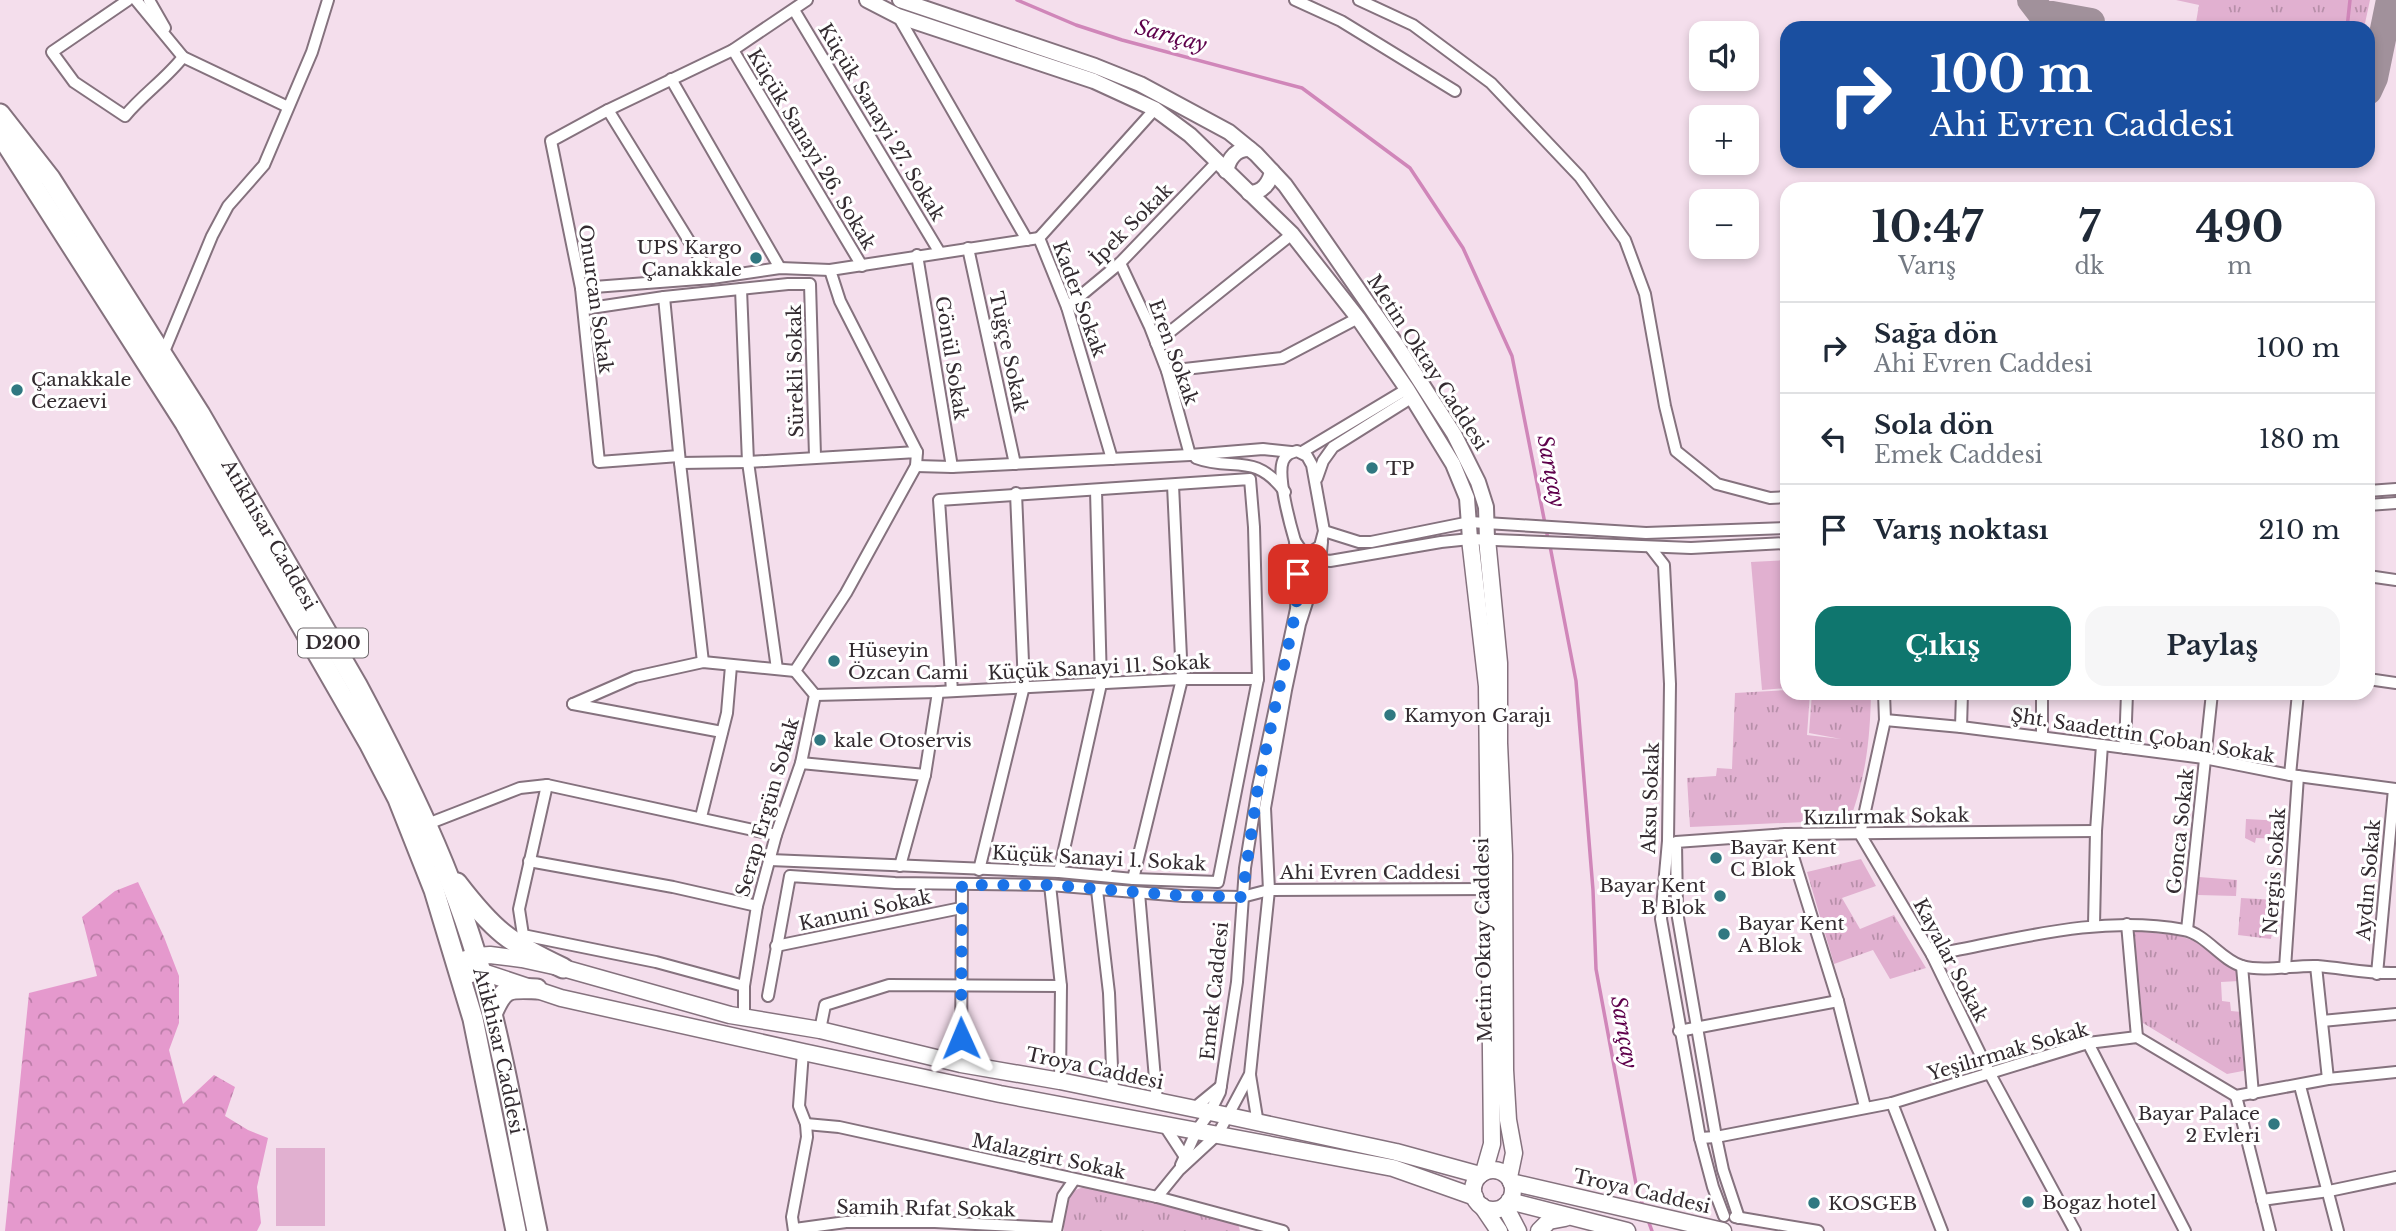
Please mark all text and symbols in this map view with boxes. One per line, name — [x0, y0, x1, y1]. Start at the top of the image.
water label: Sarıçay — [1132, 14, 1210, 58]
street label: Küçük Sanayi 27. Sokak — [813, 19, 950, 225]
map controls — [1689, 21, 1759, 259]
button: sound — [1689, 21, 1759, 91]
text: 100 m — [1930, 44, 2093, 105]
street label: Küçük Sanayi 26. Sokak — [742, 45, 881, 254]
icon: right — [1815, 49, 1906, 140]
button: + — [1689, 105, 1759, 175]
text: Ahi Evren Caddesi — [1930, 105, 2234, 145]
street label: İpek Sokak — [1085, 178, 1177, 270]
button: − — [1689, 189, 1759, 259]
text: 10:47 — [1871, 201, 1983, 253]
text: 7 — [2078, 201, 2100, 253]
text: 490 — [2196, 201, 2284, 253]
street label: Onurcan Sokak — [574, 223, 617, 375]
place label: UPS Kargo Çanakkale — [637, 236, 742, 281]
street label: Kader Sokak — [1048, 238, 1111, 361]
marker: UPS Kargo Çanakkale — [748, 250, 764, 266]
text: Varış — [1898, 252, 1956, 280]
text: dk — [2074, 252, 2104, 280]
text: m — [2227, 252, 2252, 280]
street label: Metin Oktay Caddesi — [1362, 270, 1493, 455]
street label: Tuğçe Sokak — [984, 289, 1033, 415]
street label: Gönül Sokak — [930, 295, 973, 422]
street label: Eren Sokak — [1144, 296, 1203, 408]
street label: Sürekli Sokak — [783, 304, 808, 438]
text: Sağa dön — [1874, 318, 1998, 350]
icon: right — [1815, 329, 1853, 367]
text: 100 m — [2256, 332, 2340, 364]
text: Ahi Evren Caddesi — [1874, 350, 2092, 378]
place label: Çanakkale Cezaevi — [31, 368, 131, 413]
marker: Çanakkale Cezaevi — [9, 382, 25, 398]
text: Sola dön — [1874, 409, 1994, 441]
icon: left — [1815, 420, 1853, 458]
text: 180 m — [2259, 423, 2340, 455]
water label: Sarıçay — [1531, 433, 1571, 510]
text: Emek Caddesi — [1874, 441, 2043, 469]
street label: Atikhisar Caddesi — [216, 454, 322, 614]
place label: TP — [1386, 457, 1414, 480]
marker: TP — [1364, 460, 1380, 476]
icon: arrive — [1815, 511, 1853, 549]
text: Varış noktası — [1874, 514, 2049, 546]
text: 210 m — [2258, 514, 2340, 546]
pin — [1268, 544, 1328, 604]
icon: arrive — [1279, 555, 1317, 593]
button: Çıkış — [1815, 606, 2071, 686]
button: Paylaş — [2085, 606, 2340, 686]
road number: D200 — [298, 628, 368, 658]
place label: Hüseyin Özcan Cami — [848, 639, 969, 684]
street label: Küçük Sanayi 11. Sokak — [987, 650, 1211, 685]
marker: Hüseyin Özcan Cami — [826, 653, 842, 669]
street label: Şht. Saadettin Çoban Sokak — [2009, 703, 2277, 768]
place label: Kamyon Garajı — [1404, 704, 1551, 727]
marker: Kamyon Garajı — [1382, 707, 1398, 723]
street label: Serap Ergün Sokak — [731, 715, 804, 899]
place label: kale Otoservis — [834, 729, 972, 752]
marker: kale Otoservis — [812, 732, 828, 748]
street label: Aksu Sokak — [1637, 741, 1664, 855]
street label: Gonca Sokak — [2162, 767, 2199, 895]
street label: Kızılırmak Sokak — [1803, 804, 1970, 829]
street label: Nergis Sokak — [2259, 807, 2290, 935]
street label: Aydın Sokak — [2352, 818, 2385, 943]
place label: Bayar Kent C Blok — [1730, 836, 1838, 881]
street label: Metin Oktay Caddesi — [1470, 837, 1497, 1042]
street label: Küçük Sanayi 1. Sokak — [991, 841, 1207, 876]
marker: Bayar Kent C Blok — [1708, 850, 1724, 866]
street label: Ahi Evren Caddesi — [1279, 861, 1461, 884]
place label: Bayar Kent B Blok — [1599, 874, 1707, 919]
street label: Kanuni Sokak — [797, 885, 934, 936]
marker: Bayar Kent B Blok — [1712, 888, 1728, 904]
street label: Kayalar Sokak — [1908, 894, 1993, 1026]
place label: Bayar Kent A Blok — [1737, 912, 1846, 957]
street label: Emek Caddesi — [1196, 920, 1233, 1062]
marker: Bayar Kent A Blok — [1716, 926, 1732, 942]
street label: Atikhisar Caddesi — [468, 964, 529, 1137]
water label: Sarıçay — [1605, 994, 1643, 1070]
position arrow — [924, 1001, 998, 1075]
street label: Yeşilırmak Sokak — [1924, 1017, 2091, 1086]
street label: Troya Caddesi — [1024, 1043, 1166, 1094]
place label: Bayar Palace 2 Evleri — [2138, 1102, 2261, 1147]
marker: Bayar Palace 2 Evleri — [2266, 1116, 2282, 1132]
street label: Malazgirt Sokak — [970, 1129, 1128, 1184]
street label: Troya Caddesi — [1571, 1165, 1713, 1219]
place label: Bogaz hotel — [2042, 1191, 2157, 1214]
place label: KOSGEB — [1828, 1192, 1917, 1215]
marker: Bogaz hotel — [2020, 1194, 2036, 1210]
street label: Samih Rıfat Sokak — [836, 1195, 1016, 1222]
marker: KOSGEB — [1806, 1195, 1822, 1211]

